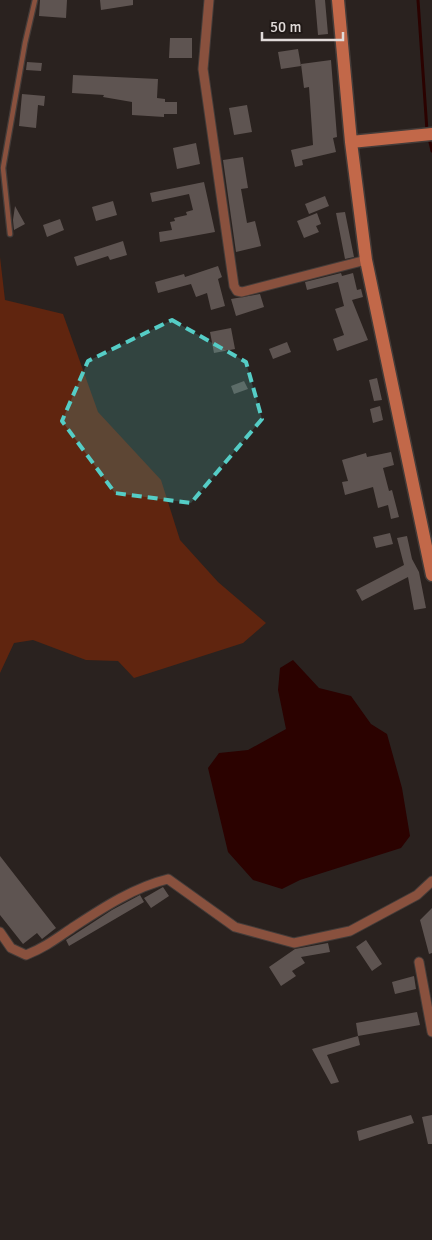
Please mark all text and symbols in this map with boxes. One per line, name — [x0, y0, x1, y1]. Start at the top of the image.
scale bar — [262, 10, 343, 42]
text: 50 m — [270, 18, 301, 36]

